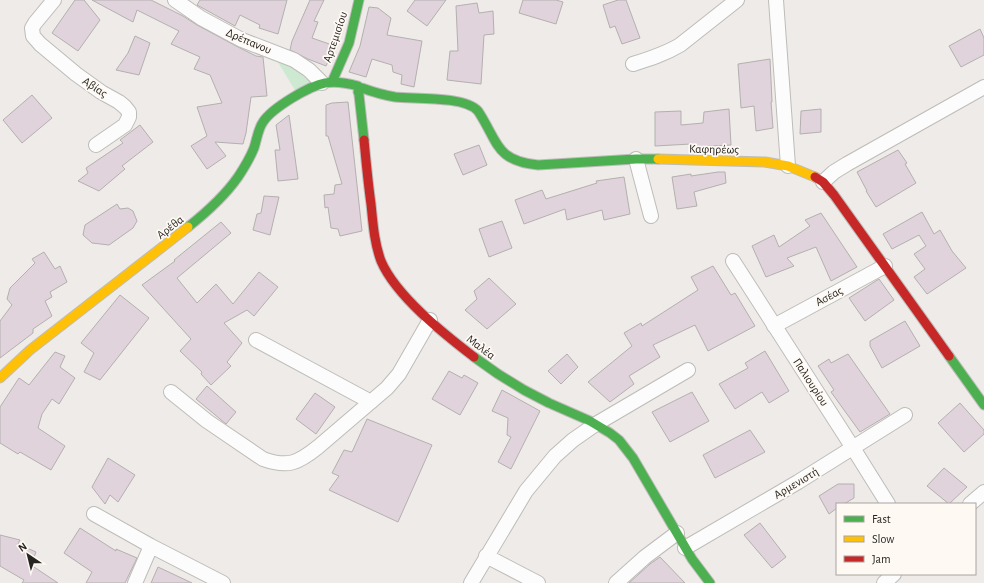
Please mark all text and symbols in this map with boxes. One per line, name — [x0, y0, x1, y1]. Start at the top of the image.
street label: Αρτεμισίου — [321, 10, 349, 64]
street label: Δρέπανου — [225, 26, 274, 56]
street label: Αβίας — [80, 75, 110, 100]
street label: Καφηρέως — [689, 143, 739, 156]
street label: Αρέθα — [154, 213, 186, 241]
street label: Ασέας — [813, 284, 845, 309]
street label: Μαλέα — [464, 332, 498, 362]
street label: Παλιουρίου — [791, 356, 831, 408]
street label: Αρμενιστή — [772, 465, 820, 501]
legend — [836, 503, 976, 575]
text: Fast — [872, 513, 891, 525]
text: Slow — [872, 533, 894, 545]
north arrow — [8, 535, 48, 575]
text: N — [16, 541, 29, 554]
text: Jam — [872, 553, 891, 565]

